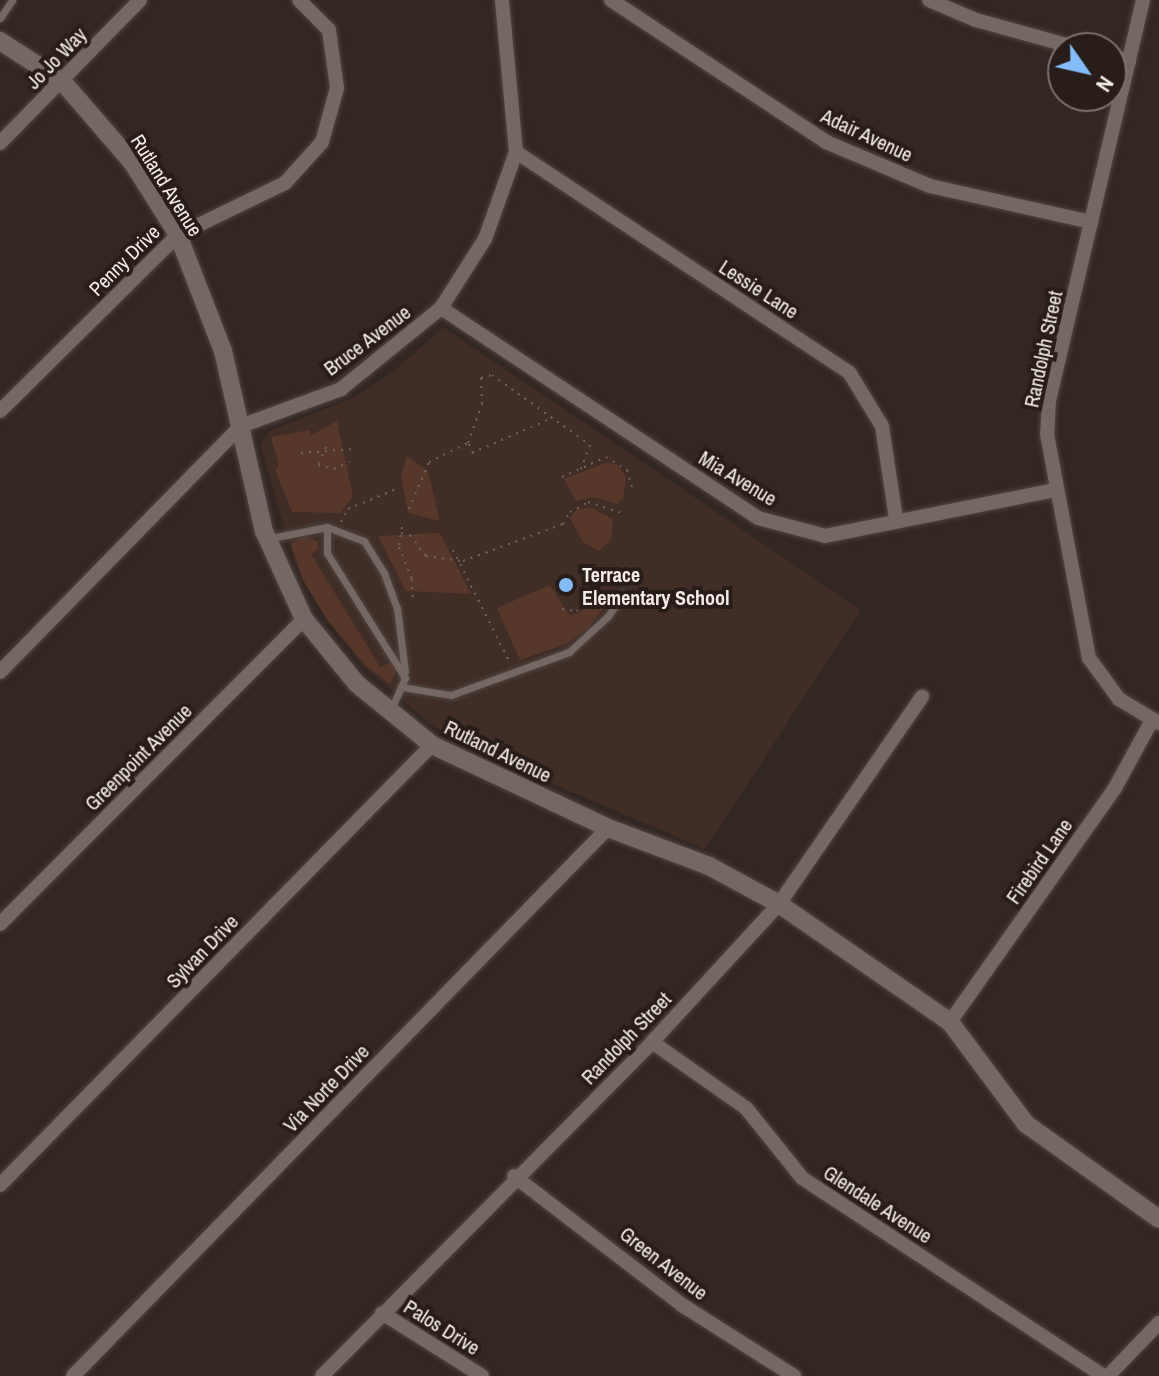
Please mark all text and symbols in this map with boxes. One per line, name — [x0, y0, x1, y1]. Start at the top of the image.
street label: Jo Jo Way — [21, 22, 91, 94]
north arrow — [1047, 32, 1127, 112]
text: N — [1089, 71, 1121, 98]
street label: Adair Avenue — [817, 103, 917, 167]
street label: Rutland Avenue — [126, 129, 208, 241]
street label: Penny Drive — [84, 220, 164, 300]
street label: Lessie Lane — [715, 255, 803, 323]
street label: Randolph Street — [1019, 289, 1067, 409]
street label: Bruce Avenue — [319, 300, 415, 380]
street label: Mia Avenue — [694, 445, 782, 511]
place label: Terrace Elementary School — [582, 562, 730, 609]
marker: Terrace Elementary School — [557, 576, 575, 594]
street label: Greenpoint Avenue — [79, 698, 197, 816]
street label: Rutland Avenue — [440, 715, 556, 787]
street label: Firebird Lane — [1001, 814, 1077, 908]
street label: Sylvan Drive — [161, 909, 243, 993]
street label: Randolph Street — [576, 987, 676, 1089]
street label: Via Norte Drive — [278, 1039, 374, 1137]
street label: Glendale Avenue — [819, 1160, 937, 1248]
street label: Green Avenue — [615, 1221, 713, 1305]
street label: Palos Drive — [400, 1294, 484, 1360]

